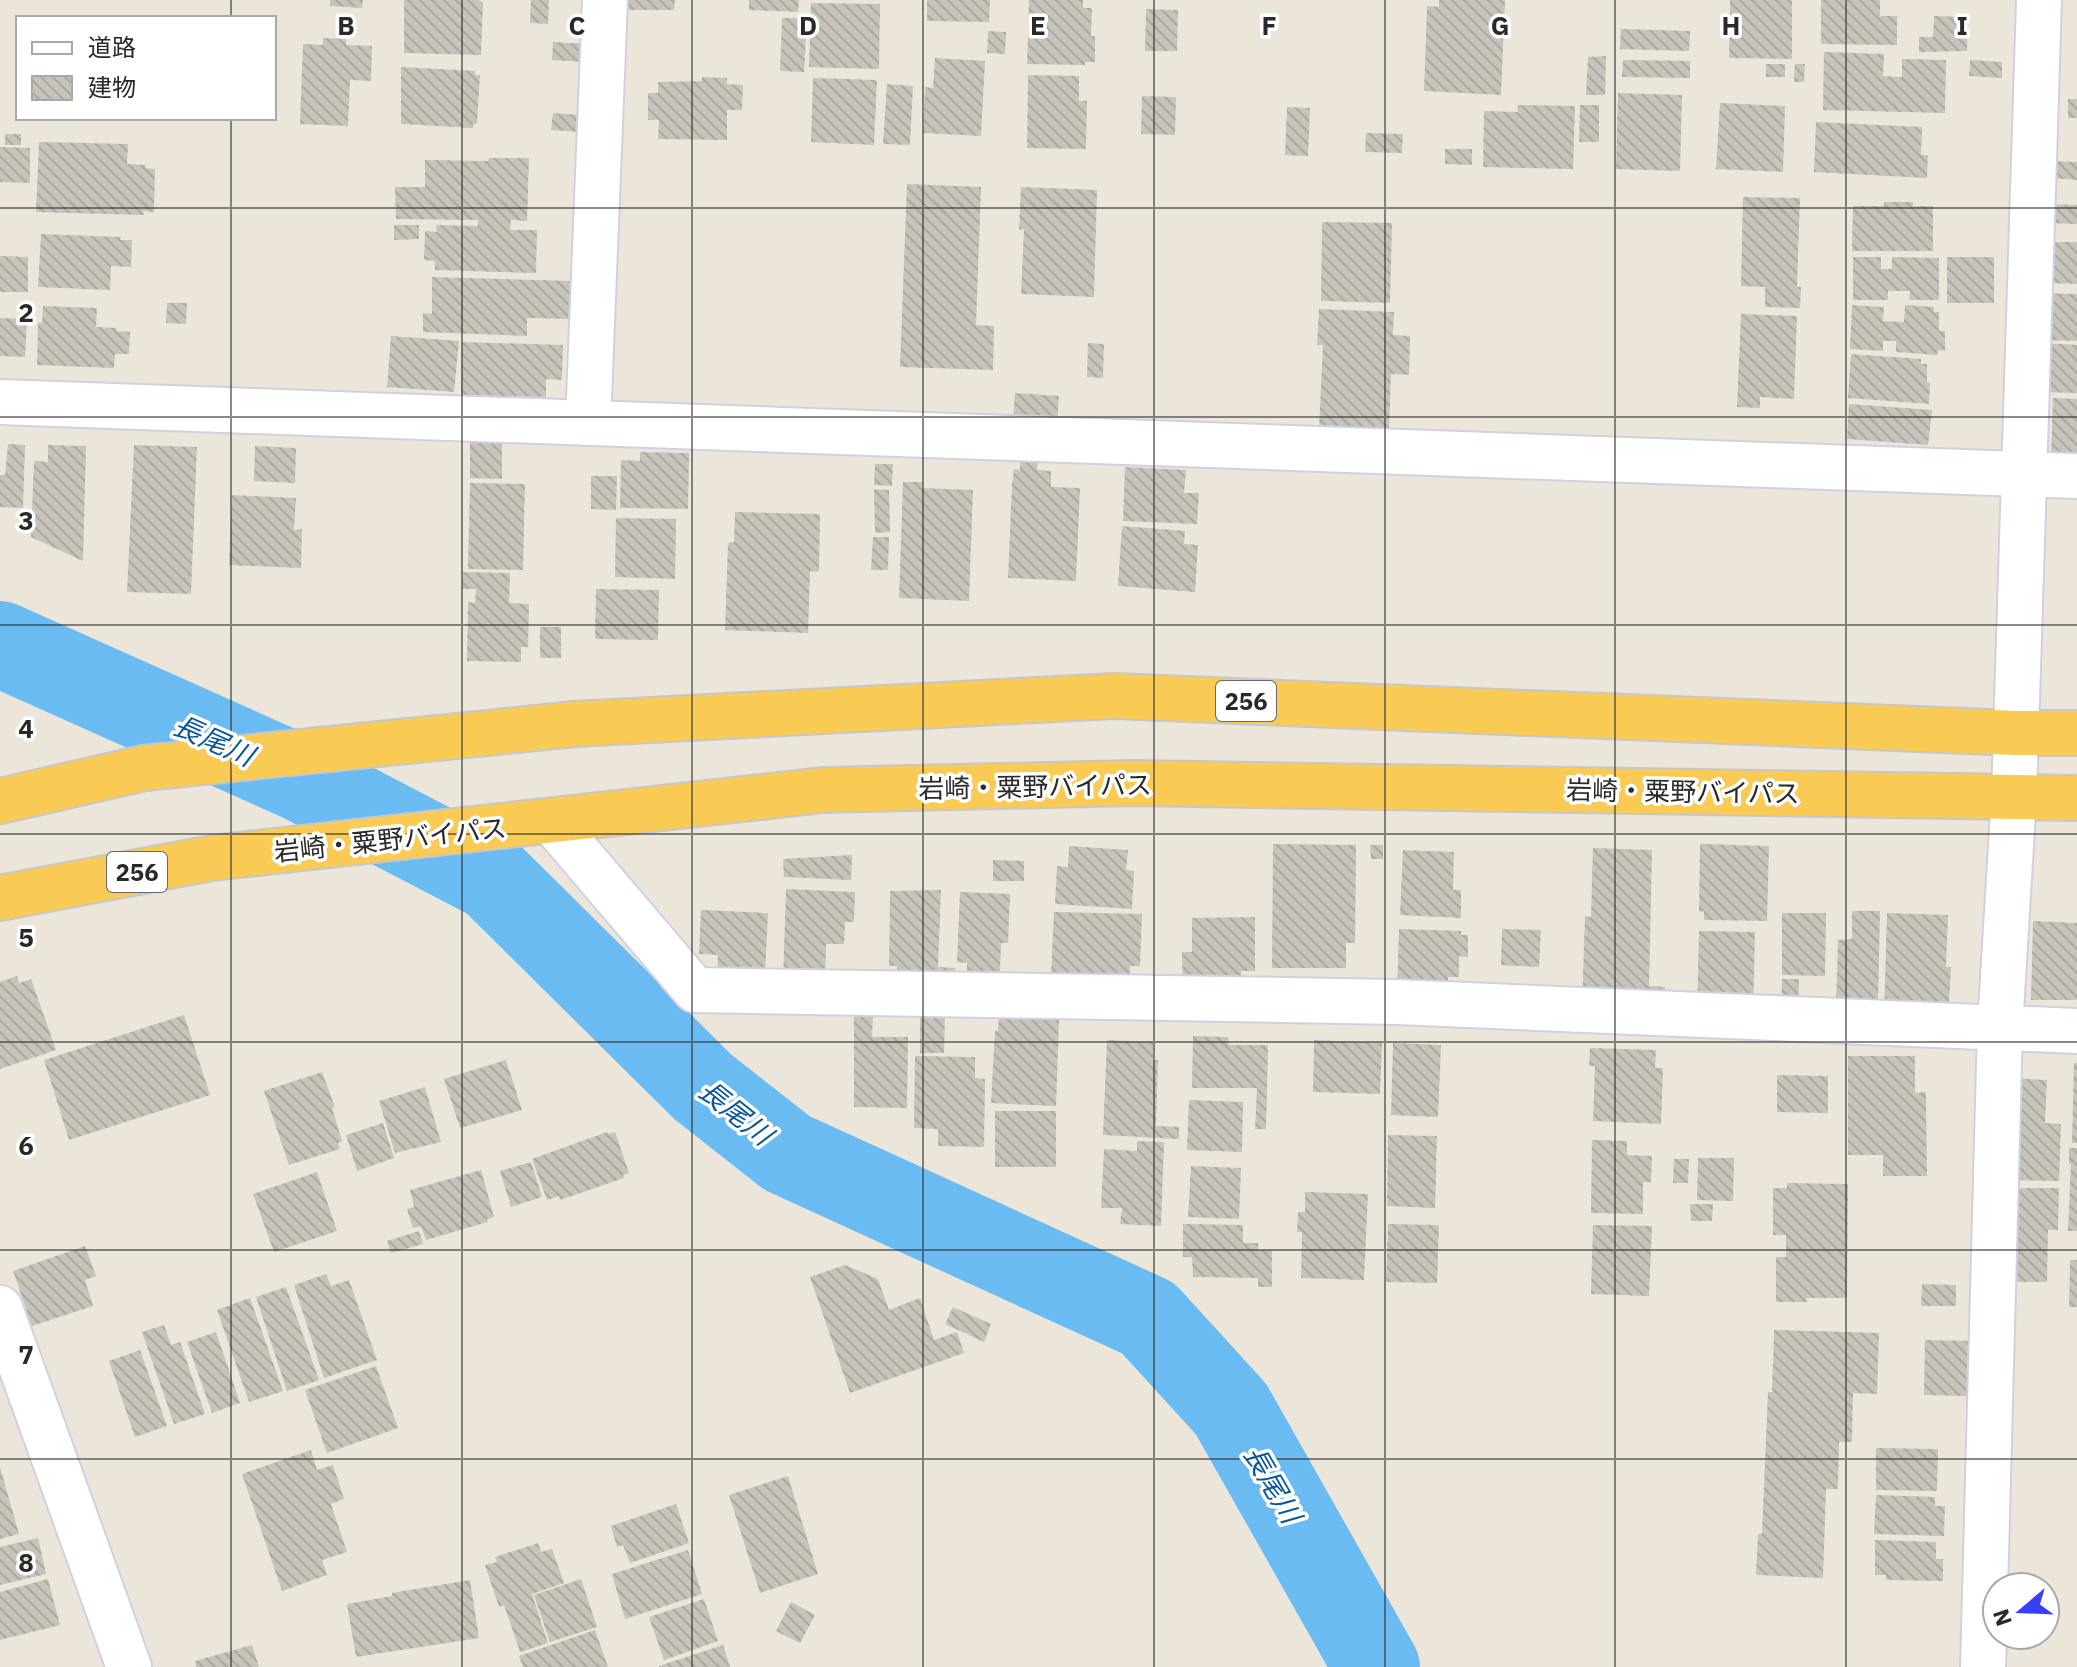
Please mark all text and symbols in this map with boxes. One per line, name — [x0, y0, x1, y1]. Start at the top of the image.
text: B — [337, 8, 355, 42]
text: C — [569, 8, 586, 42]
text: D — [799, 8, 817, 42]
text: E — [1030, 8, 1046, 42]
text: F — [1261, 8, 1277, 42]
text: G — [1491, 8, 1509, 42]
text: H — [1722, 8, 1740, 42]
text: I — [1956, 8, 1968, 42]
legend — [16, 16, 276, 120]
text: 道路 — [88, 31, 136, 63]
text: 建物 — [88, 71, 136, 103]
text: 2 — [18, 295, 34, 329]
text: 3 — [18, 503, 34, 537]
road number: 256 — [1216, 681, 1276, 721]
water label: 長尾川 — [168, 706, 263, 775]
text: 4 — [18, 711, 34, 745]
street label: 岩崎・粟野バイパス — [918, 767, 1152, 805]
street label: 岩崎・粟野バイパス — [1566, 772, 1800, 810]
street label: 岩崎・粟野バイパス — [272, 810, 508, 868]
road number: 256 — [107, 852, 167, 892]
text: 5 — [18, 920, 34, 954]
water label: 長尾川 — [692, 1071, 783, 1155]
text: 6 — [18, 1128, 34, 1162]
text: 7 — [18, 1337, 34, 1371]
water label: 長尾川 — [1236, 1438, 1312, 1532]
text: 8 — [18, 1545, 34, 1579]
north arrow — [1981, 1571, 2061, 1651]
text: N — [1985, 1605, 2018, 1630]

